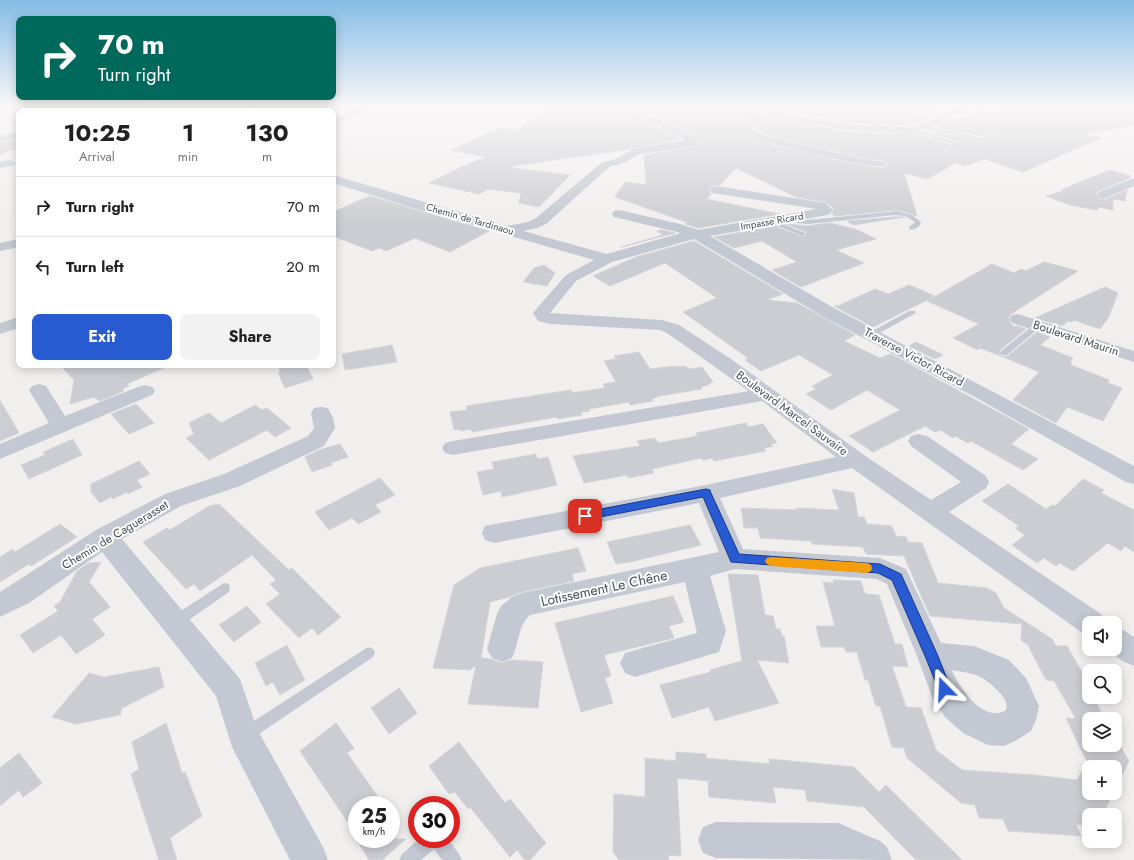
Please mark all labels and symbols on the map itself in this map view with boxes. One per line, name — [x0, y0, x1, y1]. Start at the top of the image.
street label: Chemin de Tardinaou — [424, 199, 516, 239]
street label: Impasse Ricard — [739, 208, 805, 234]
street label: Boulevard Maurin — [1031, 316, 1121, 360]
street label: Traverse Victor Ricard — [861, 323, 967, 391]
street label: Boulevard Marcel Sauvaire — [732, 366, 852, 460]
street label: Chemin de Caguerasset — [58, 496, 172, 574]
pin — [568, 499, 602, 533]
street label: Lotissement Le Chêne — [539, 565, 669, 611]
position arrow — [923, 668, 965, 710]
speed limit sign: 30 — [408, 796, 460, 848]

